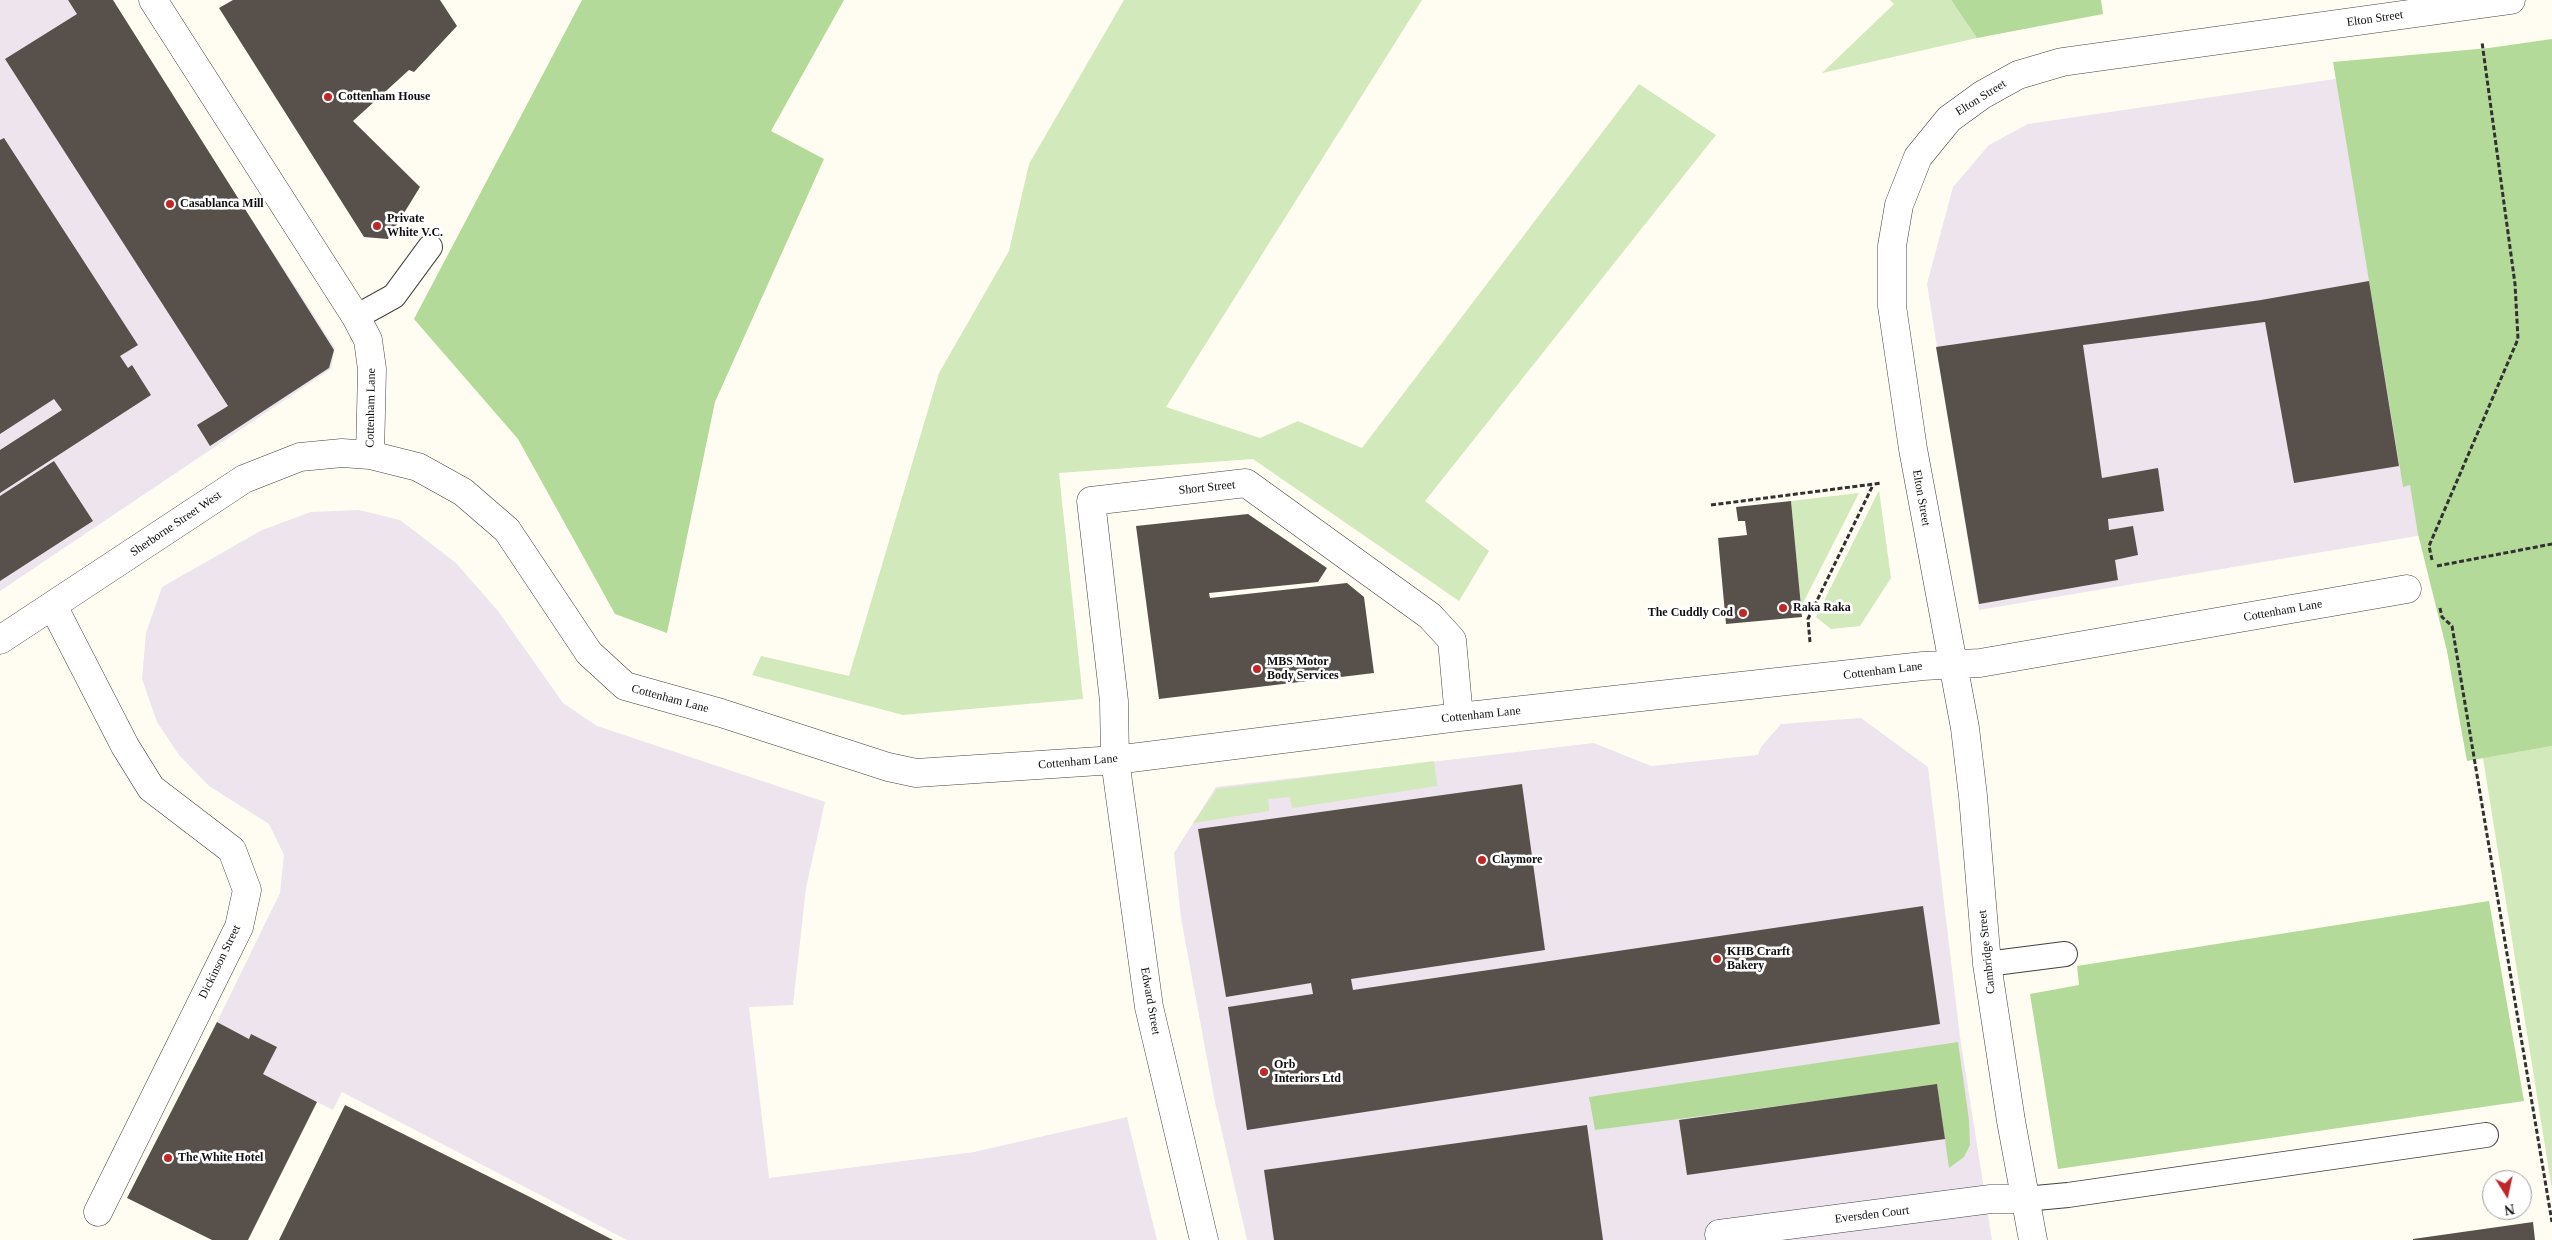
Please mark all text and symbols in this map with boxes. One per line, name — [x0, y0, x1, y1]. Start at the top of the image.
street label: Elton Street — [2346, 8, 2404, 30]
street label: Elton Street — [1953, 77, 2009, 119]
place label: Cottenham House — [338, 90, 430, 104]
marker: Cottenham House — [322, 91, 334, 103]
place label: Casablanca Mill — [180, 197, 264, 211]
marker: Casablanca Mill — [164, 198, 176, 210]
place label: Private White V.C. — [387, 212, 443, 240]
marker: Private White V.C. — [371, 220, 383, 232]
street label: Cottenham Lane — [363, 368, 379, 448]
street label: Elton Street — [1909, 469, 1933, 527]
street label: Short Street — [1178, 478, 1236, 498]
street label: Sherborne Street West — [128, 488, 224, 560]
street label: Cottenham Lane — [2243, 597, 2323, 625]
place label: Raka Raka — [1793, 601, 1851, 615]
marker: Raka Raka — [1777, 602, 1789, 614]
place label: The Cuddly Cod — [1648, 606, 1733, 620]
marker: The Cuddly Cod — [1737, 607, 1749, 619]
place label: MBS Motor Body Services — [1267, 655, 1339, 683]
street label: Cottenham Lane — [1843, 659, 1923, 683]
marker: MBS Motor Body Services — [1251, 663, 1263, 675]
street label: Cottenham Lane — [630, 682, 710, 716]
street label: Cottenham Lane — [1441, 704, 1521, 726]
street label: Cottenham Lane — [1038, 751, 1118, 773]
place label: Claymore — [1492, 853, 1542, 867]
marker: Claymore — [1476, 854, 1488, 866]
street label: Cambridge Street — [1975, 909, 1999, 995]
street label: Dickinson Street — [196, 923, 244, 1001]
place label: KHB Crarft Bakery — [1727, 945, 1790, 973]
marker: KHB Crarft Bakery — [1711, 953, 1723, 965]
street label: Edward Street — [1137, 966, 1163, 1036]
place label: Orb Interiors Ltd — [1274, 1058, 1341, 1086]
marker: Orb Interiors Ltd — [1258, 1066, 1270, 1078]
place label: The White Hotel — [178, 1151, 263, 1165]
marker: The White Hotel — [162, 1152, 174, 1164]
north arrow — [2482, 1170, 2532, 1220]
text: N — [2503, 1201, 2516, 1218]
street label: Eversden Court — [1834, 1203, 1910, 1227]

